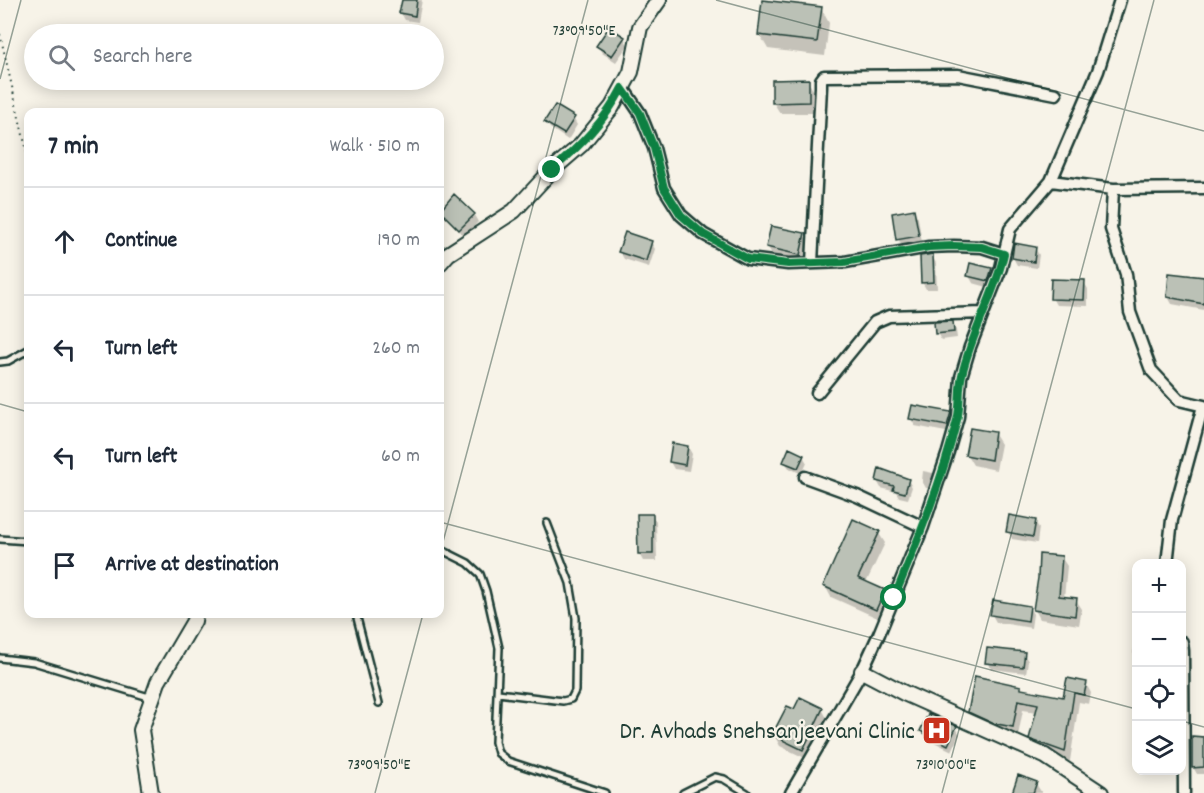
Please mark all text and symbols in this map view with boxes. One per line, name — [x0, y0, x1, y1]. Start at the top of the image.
text: 73°09'50"E — [553, 21, 615, 43]
search box — [24, 24, 444, 90]
icon: search — [45, 41, 78, 74]
text: Search here — [93, 42, 192, 73]
text: 7 min — [48, 129, 99, 166]
text: Walk · 510 m — [330, 133, 420, 161]
route end — [538, 156, 564, 182]
icon: ahead — [48, 225, 81, 258]
text: Continue — [105, 226, 177, 257]
text: 190 m — [377, 227, 420, 255]
icon: left — [48, 333, 81, 366]
text: Turn left — [105, 334, 177, 365]
text: 260 m — [372, 335, 420, 363]
icon: left — [48, 441, 81, 474]
text: Turn left — [105, 442, 177, 473]
text: 60 m — [381, 443, 420, 471]
icon: arrive — [48, 549, 81, 582]
text: Arrive at destination — [105, 550, 279, 581]
map controls — [1132, 559, 1186, 775]
button: + — [1132, 559, 1186, 613]
route start — [880, 584, 906, 610]
button: − — [1132, 613, 1186, 667]
button: locate — [1132, 667, 1186, 721]
hospital icon: Dr. Avhads Snehsanjeevani Clinic — [920, 714, 952, 746]
place label: Dr. Avhads Snehsanjeevani Clinic — [620, 716, 915, 750]
button: layers — [1132, 721, 1186, 775]
text: 73°09'50"E — [348, 755, 410, 777]
text: 73°10'00"E — [916, 755, 976, 777]

